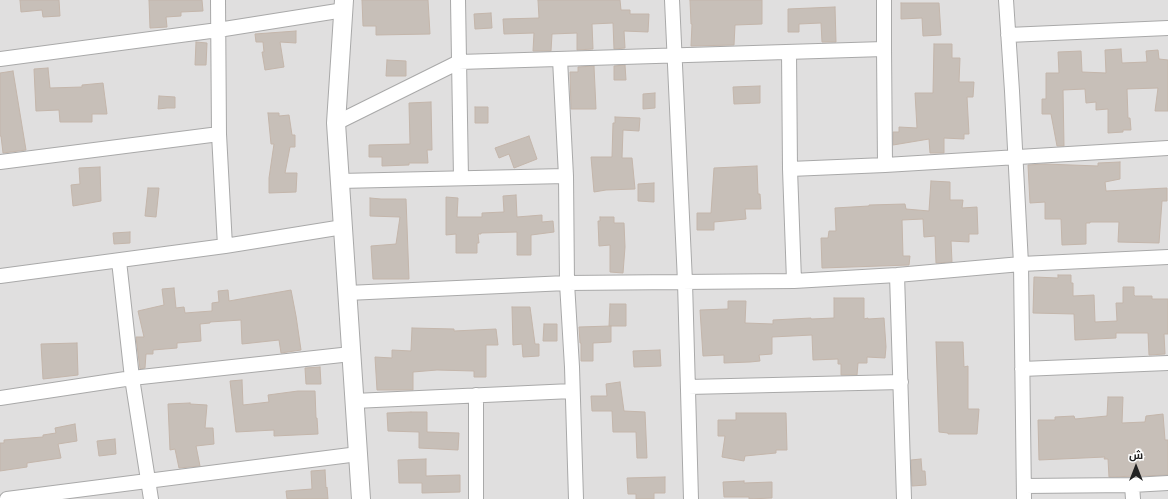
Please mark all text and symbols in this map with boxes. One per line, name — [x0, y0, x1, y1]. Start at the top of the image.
north arrow — [1116, 447, 1156, 487]
text: ش — [1129, 448, 1143, 462]

